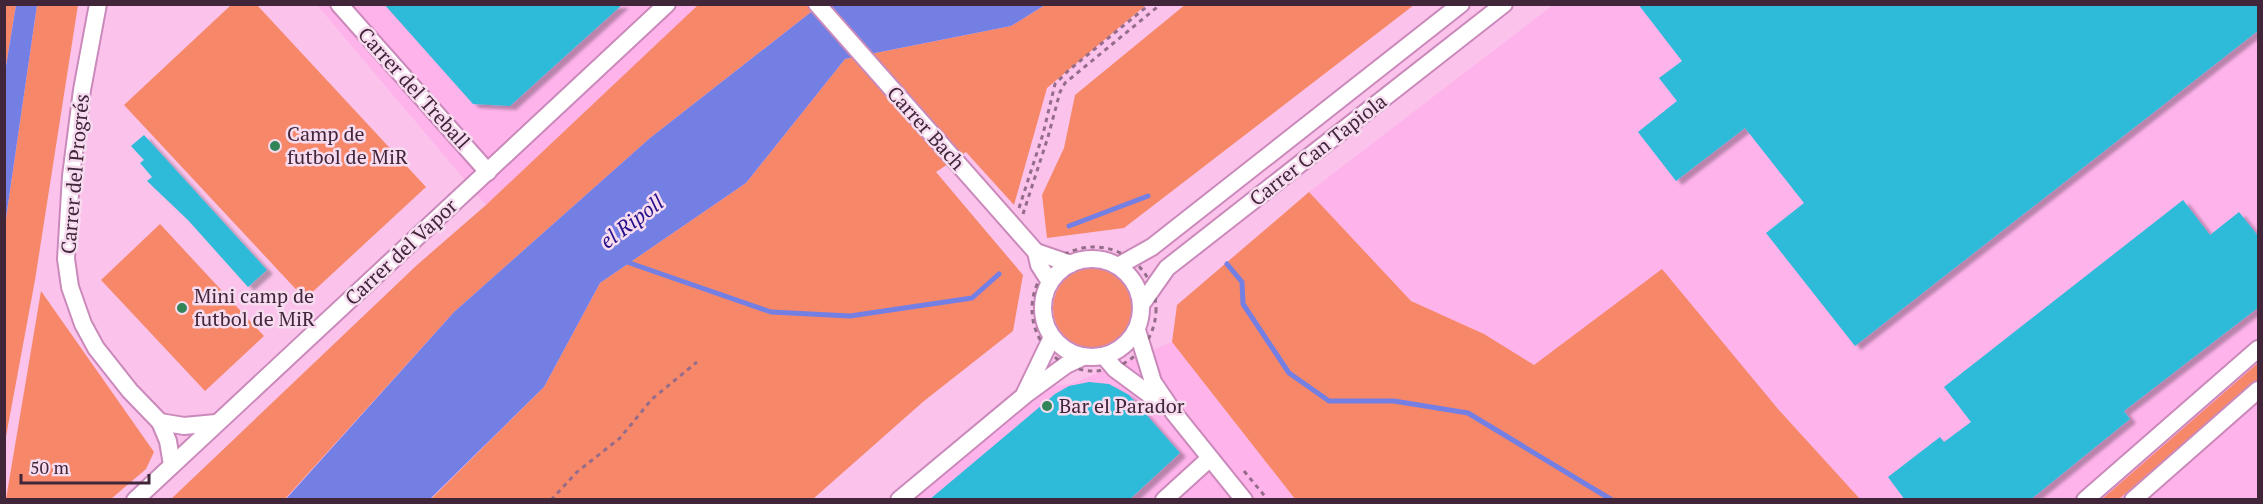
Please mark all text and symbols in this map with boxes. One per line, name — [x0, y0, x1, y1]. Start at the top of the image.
street label: Carrer del Treball — [352, 21, 476, 154]
street label: Carrer Bach — [881, 80, 972, 176]
street label: Carrer Can Tapiola — [1244, 88, 1392, 212]
street label: Carrer del Progrés — [54, 93, 95, 255]
place label: Camp de futbol de MiR — [287, 120, 408, 170]
marker: Camp de futbol de MiR — [268, 139, 282, 153]
water label: el Ripoll — [594, 188, 669, 254]
street label: Carrer del Vapor — [339, 192, 463, 311]
place label: Mini camp de futbol de MiR — [194, 282, 315, 332]
marker: Mini camp de futbol de MiR — [175, 301, 189, 315]
place label: Bar el Parador — [1059, 392, 1185, 419]
marker: Bar el Parador — [1040, 399, 1054, 413]
scale bar — [21, 447, 148, 485]
text: 50 m — [30, 455, 70, 479]

